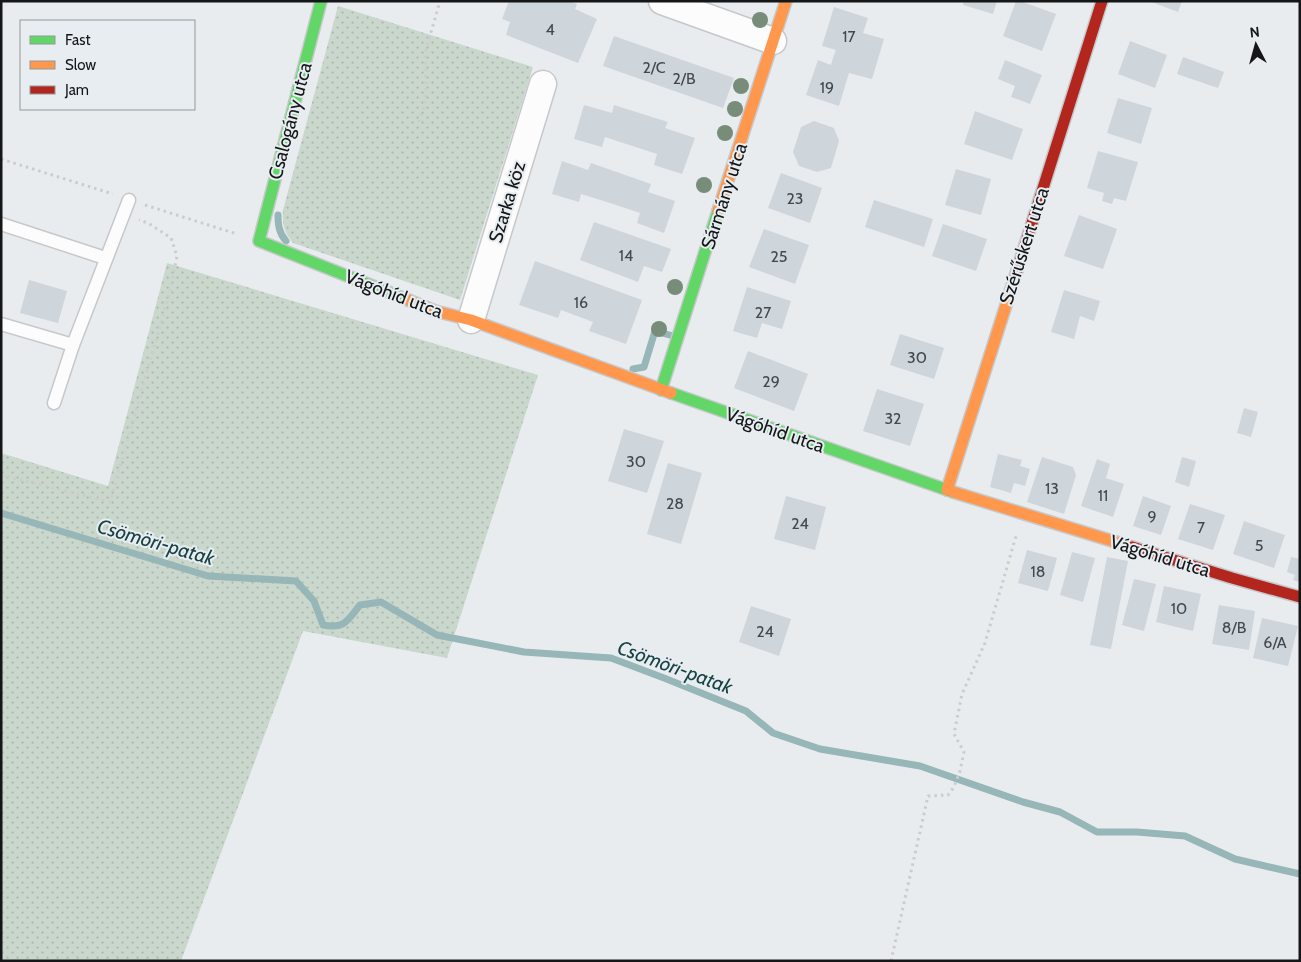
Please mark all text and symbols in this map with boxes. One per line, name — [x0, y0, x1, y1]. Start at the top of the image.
legend — [20, 20, 195, 110]
house number: 4 — [545, 20, 555, 39]
north arrow — [1231, 20, 1281, 70]
text: N — [1249, 23, 1261, 42]
house number: 17 — [842, 27, 856, 46]
text: Fast — [65, 31, 90, 49]
text: Slow — [65, 56, 96, 74]
house number: 2/C — [642, 58, 666, 77]
street label: Csalogány utca — [263, 60, 317, 182]
house number: 2/B — [672, 69, 696, 88]
house number: 19 — [820, 78, 834, 97]
text: Jam — [64, 81, 89, 99]
street label: Sármány utca — [696, 140, 752, 252]
street label: Szarka köz — [484, 158, 530, 246]
street label: Szérűskert utca — [994, 185, 1054, 307]
house number: 23 — [786, 189, 804, 208]
house number: 14 — [619, 246, 633, 265]
house number: 25 — [770, 247, 788, 266]
street label: Vágóhíd utca — [342, 265, 446, 323]
house number: 16 — [574, 293, 588, 312]
house number: 27 — [755, 303, 771, 322]
house number: 30 — [907, 348, 927, 367]
house number: 29 — [762, 372, 780, 391]
street label: Vágóhíd utca — [723, 402, 827, 458]
house number: 32 — [884, 409, 902, 428]
house number: 30 — [626, 452, 646, 471]
house number: 13 — [1045, 479, 1059, 498]
house number: 11 — [1098, 486, 1108, 505]
house number: 28 — [666, 494, 684, 513]
house number: 9 — [1147, 507, 1157, 526]
water label: Csömöri-patak — [95, 514, 219, 571]
house number: 24 — [791, 514, 809, 533]
house number: 7 — [1197, 518, 1205, 537]
street label: Vágóhíd utca — [1107, 530, 1213, 582]
house number: 5 — [1255, 536, 1263, 555]
house number: 18 — [1031, 562, 1045, 581]
house number: 10 — [1171, 599, 1187, 618]
house number: 8/B — [1222, 618, 1247, 637]
house number: 24 — [756, 622, 774, 641]
house number: 6/A — [1263, 633, 1287, 652]
water label: Csömöri-patak — [614, 635, 737, 699]

